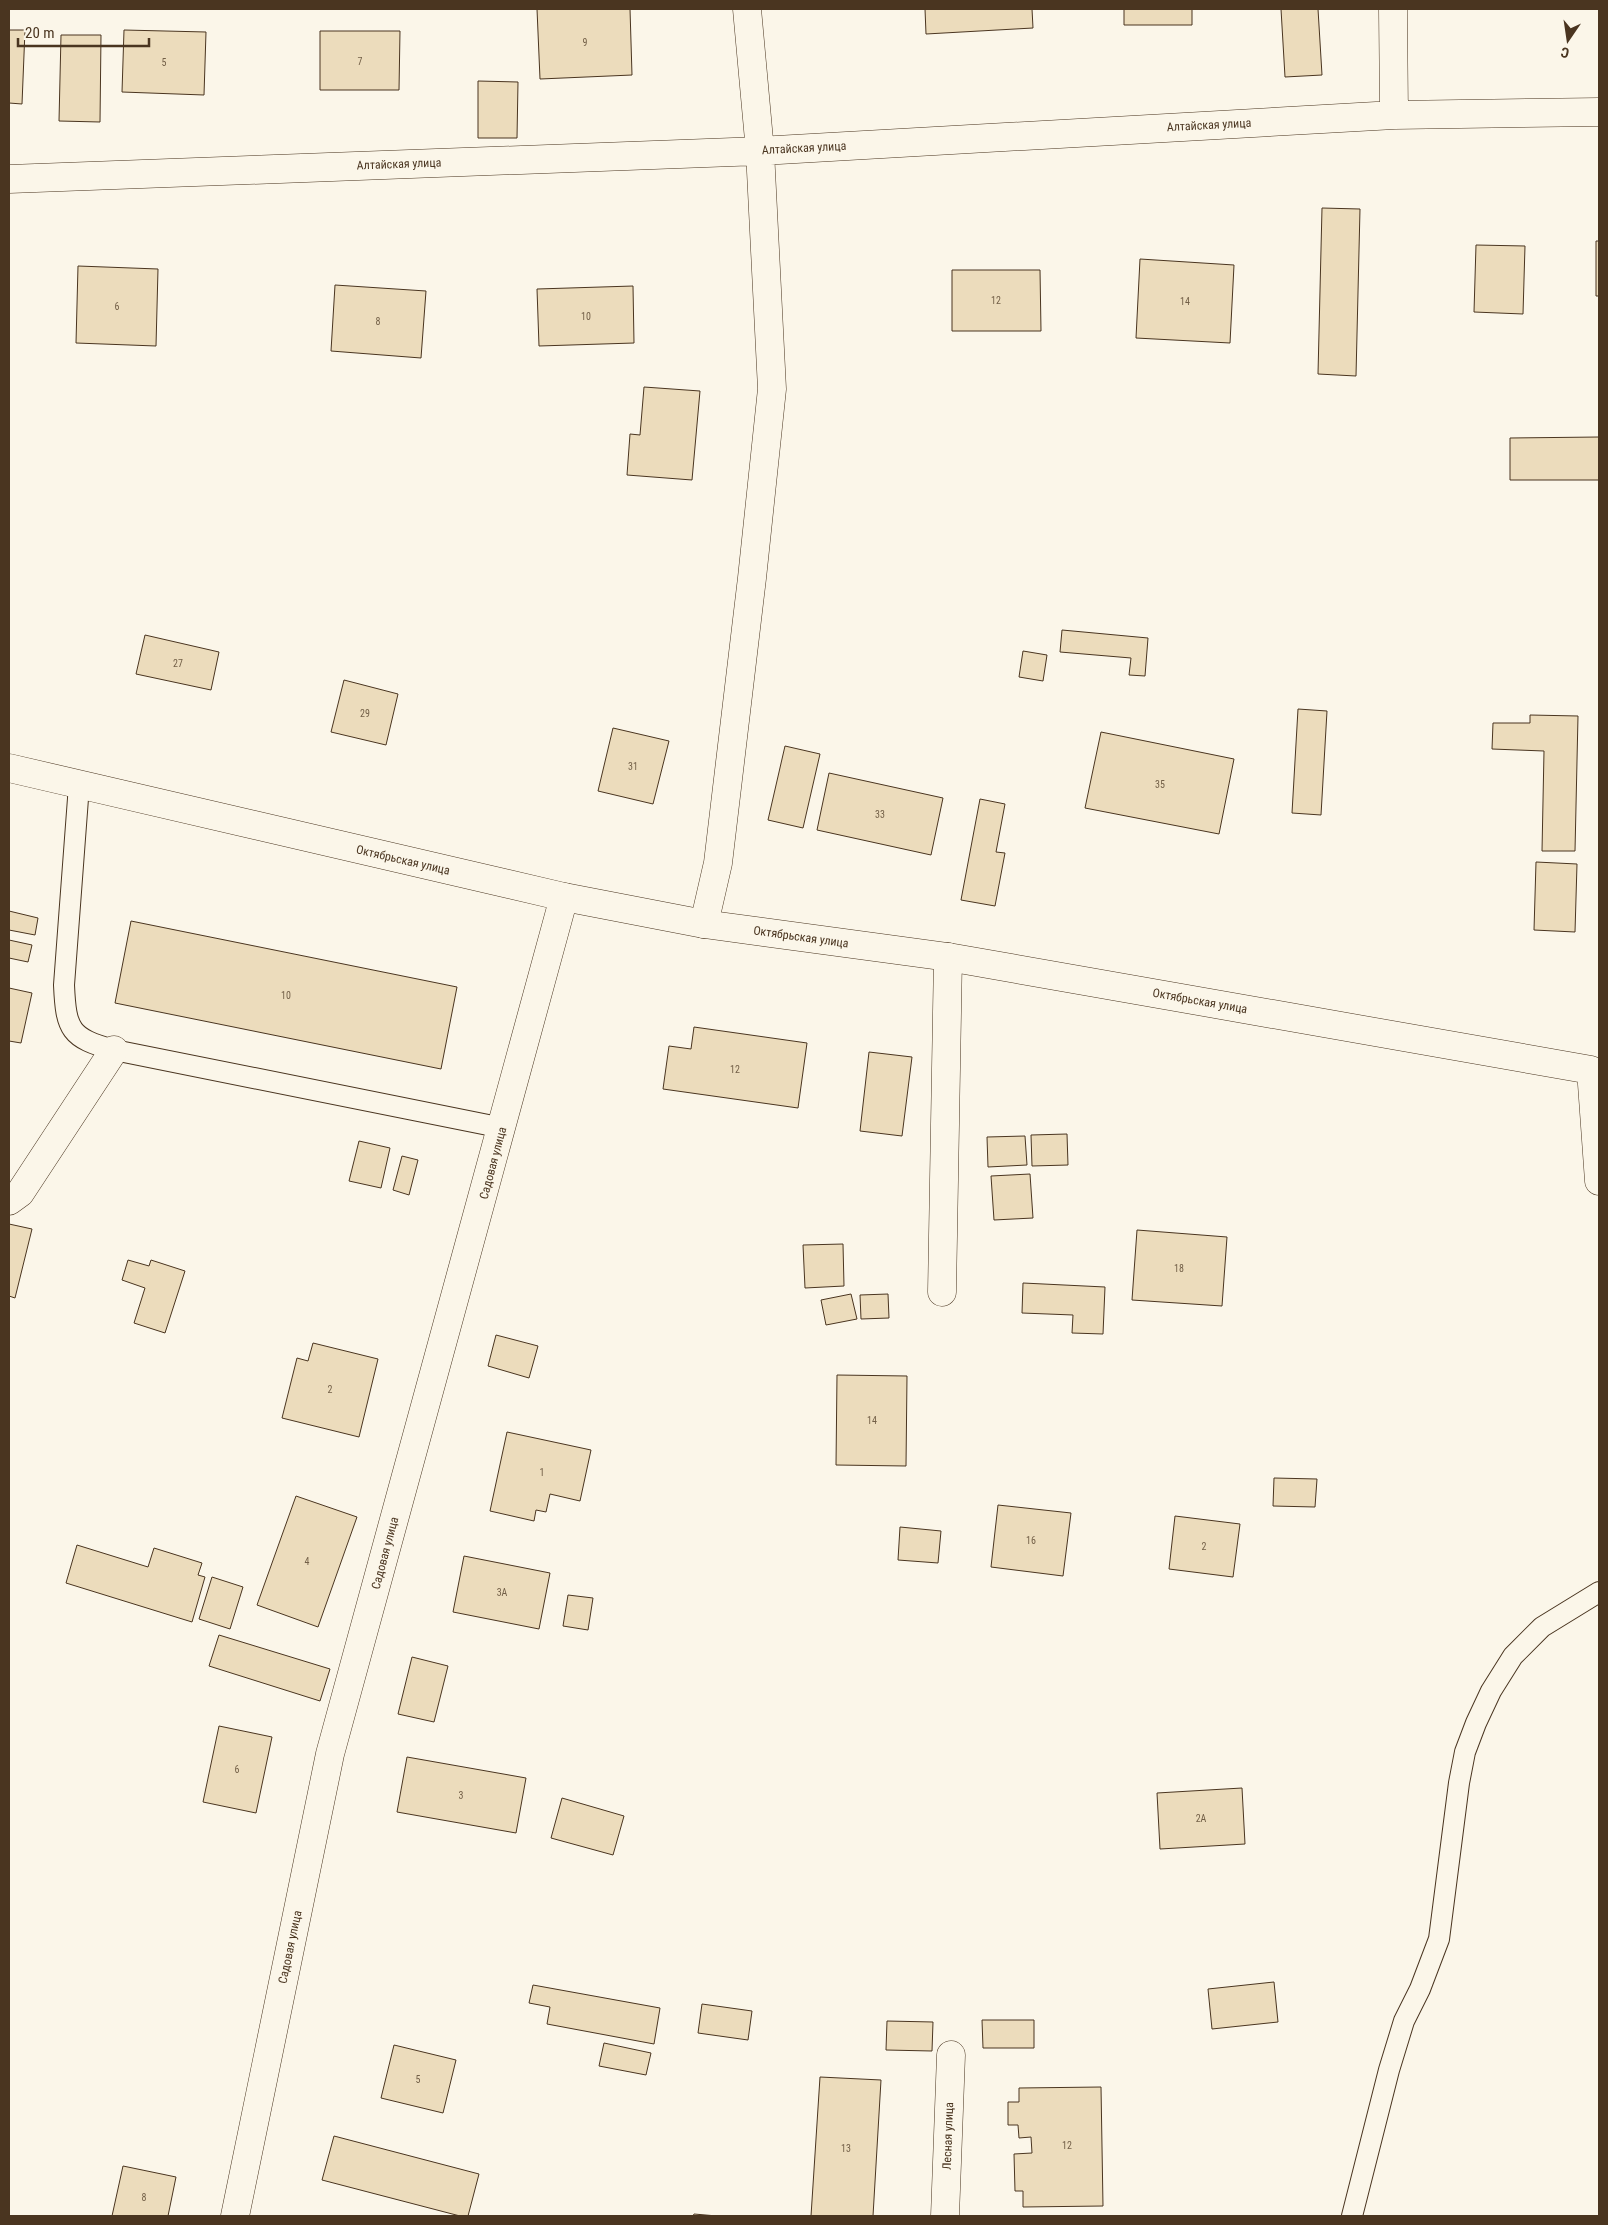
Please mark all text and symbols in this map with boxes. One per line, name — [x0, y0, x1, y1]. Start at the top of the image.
scale bar — [18, 15, 149, 47]
north arrow — [1543, 15, 1593, 65]
text: 20 m — [25, 24, 55, 42]
house number: 9 — [583, 37, 588, 48]
text: С — [1559, 44, 1571, 61]
house number: 7 — [358, 56, 363, 67]
house number: 5 — [162, 57, 167, 68]
street label: Алтайская улица — [1166, 116, 1252, 134]
street label: Алтайская улица — [761, 139, 847, 157]
street label: Алтайская улица — [356, 156, 442, 172]
house number: 12 — [991, 295, 1001, 306]
house number: 14 — [1180, 296, 1190, 307]
house number: 6 — [115, 301, 120, 312]
house number: 10 — [581, 311, 591, 322]
house number: 8 — [376, 316, 381, 327]
house number: 27 — [173, 658, 183, 669]
house number: 29 — [360, 708, 370, 719]
house number: 31 — [628, 761, 638, 772]
house number: 35 — [1155, 779, 1165, 790]
house number: 33 — [875, 809, 885, 820]
street label: Октябрьская улица — [355, 842, 452, 878]
street label: Октябрьская улица — [753, 923, 850, 951]
street label: Октябрьская улица — [1152, 986, 1249, 1016]
house number: 10 — [281, 990, 291, 1001]
house number: 12 — [730, 1064, 740, 1075]
street label: Садовая улица — [477, 1125, 509, 1201]
house number: 18 — [1174, 1263, 1184, 1274]
house number: 2 — [328, 1384, 333, 1395]
house number: 14 — [867, 1415, 877, 1426]
house number: 1 — [540, 1467, 544, 1478]
street label: Садовая улица — [369, 1515, 401, 1591]
house number: 16 — [1026, 1535, 1036, 1546]
house number: 2 — [1202, 1541, 1207, 1552]
house number: 4 — [305, 1556, 310, 1567]
house number: 3А — [497, 1587, 508, 1598]
house number: 6 — [235, 1764, 240, 1775]
house number: 3 — [459, 1790, 464, 1801]
house number: 2А — [1196, 1813, 1207, 1824]
street label: Садовая улица — [275, 1909, 305, 1985]
house number: 5 — [416, 2074, 421, 2085]
street label: Лесная улица — [940, 2102, 956, 2170]
house number: 12 — [1062, 2140, 1072, 2151]
house number: 13 — [841, 2143, 851, 2154]
house number: 8 — [142, 2192, 147, 2203]

